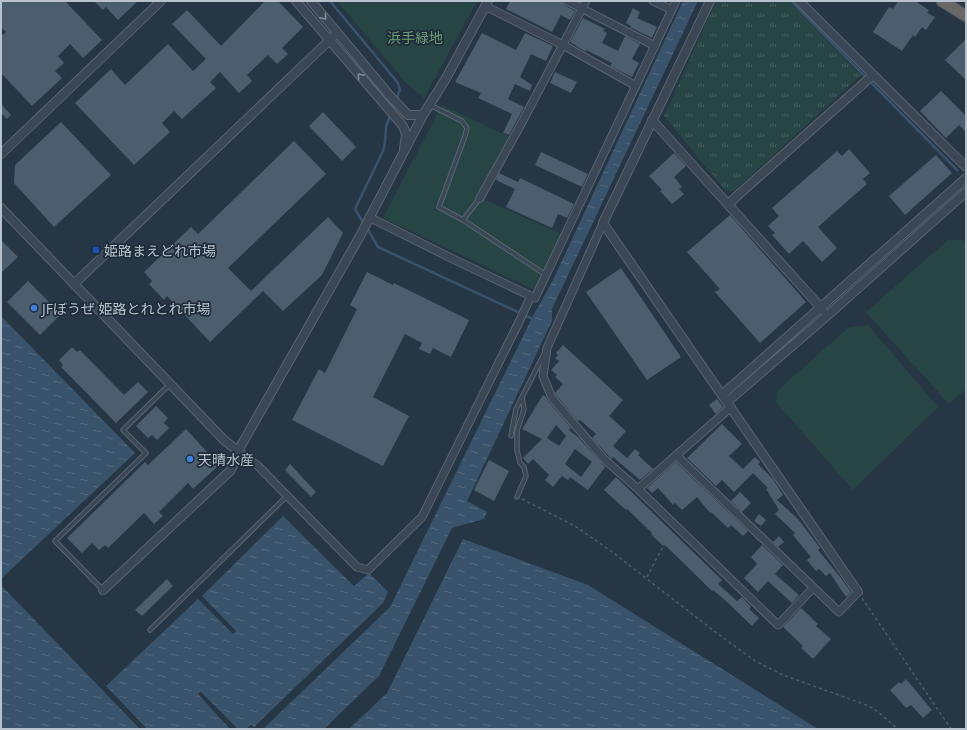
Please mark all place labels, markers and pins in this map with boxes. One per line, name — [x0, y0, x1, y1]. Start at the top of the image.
place label: 姫路まえどれ市場 — [104, 241, 216, 260]
marker: 姫路まえどれ市場 — [91, 245, 101, 255]
place label: JFぼうぜ 姫路とれとれ市場 — [40, 299, 211, 318]
marker: JFぼうぜ 姫路とれとれ市場 — [29, 303, 39, 313]
place label: 天晴水産 — [198, 450, 254, 469]
marker: 天晴水産 — [185, 454, 195, 464]

